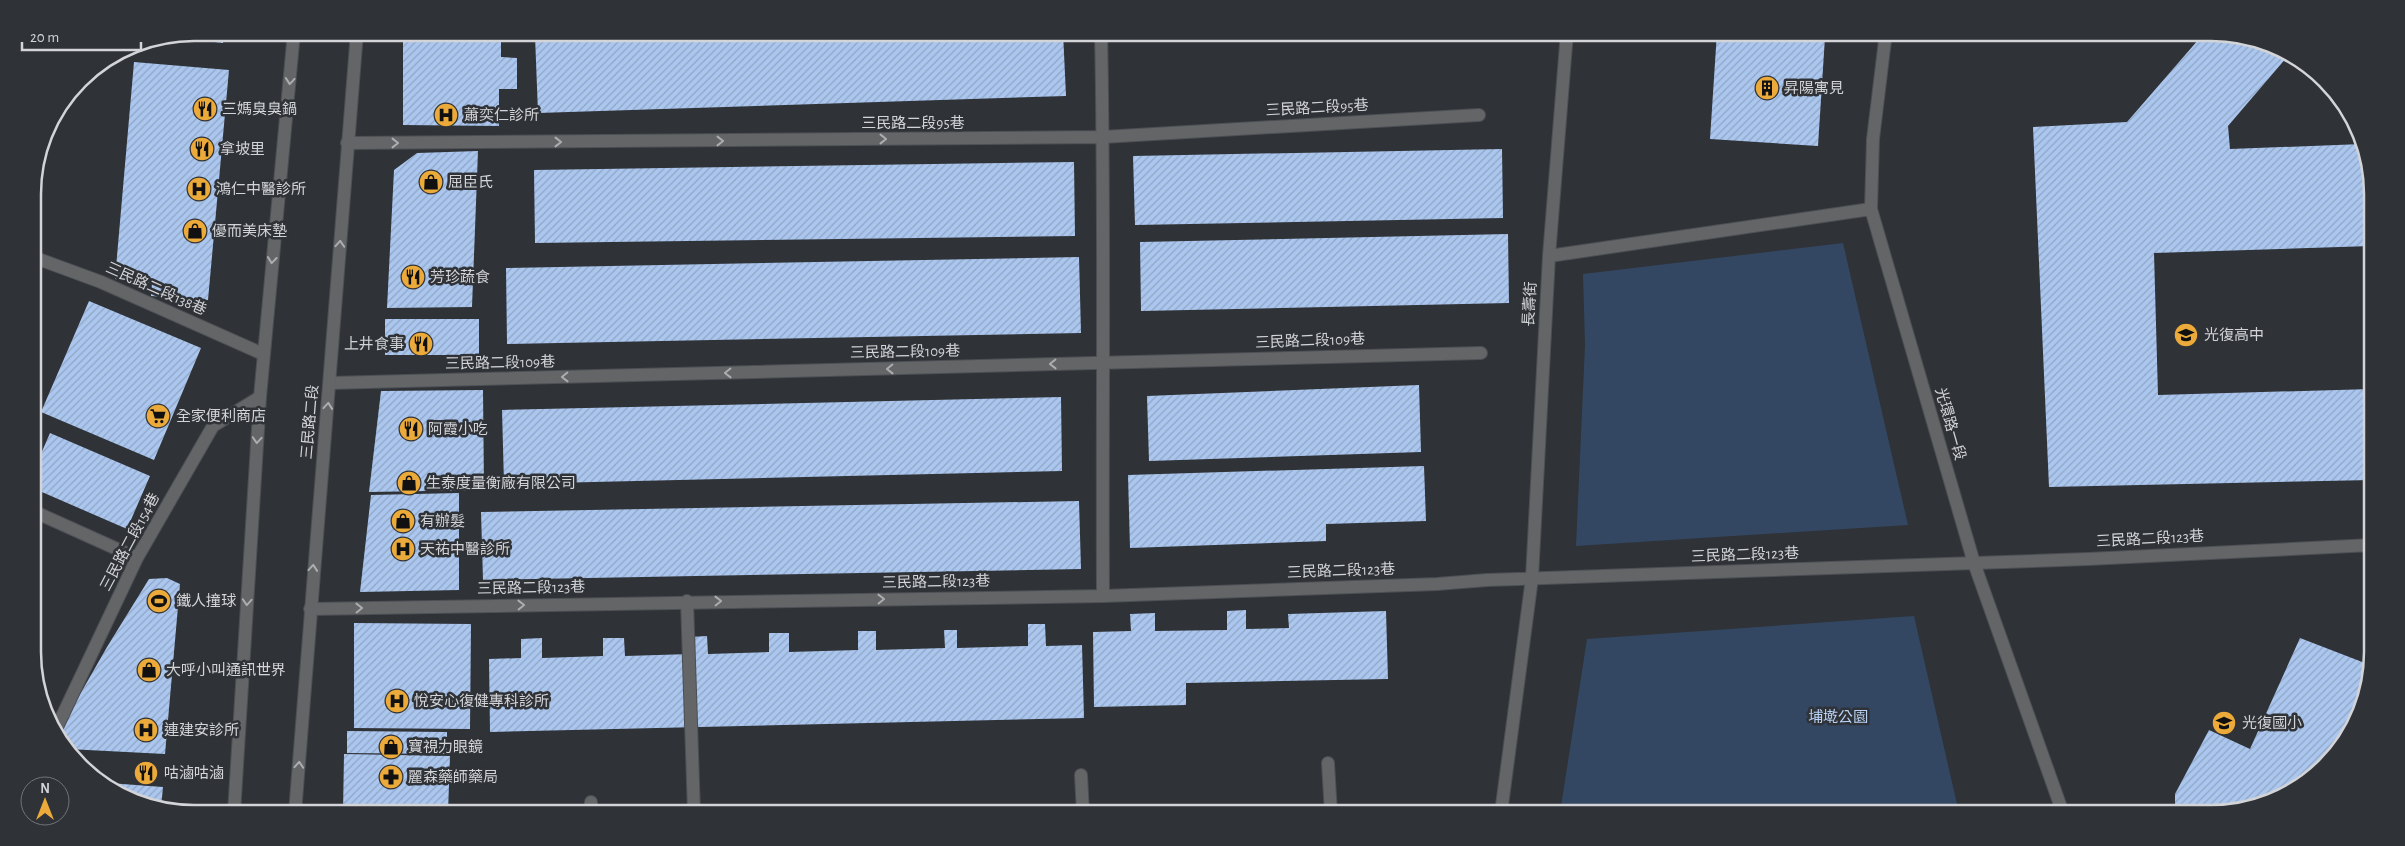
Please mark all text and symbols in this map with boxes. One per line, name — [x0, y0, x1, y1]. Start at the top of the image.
scale bar — [22, 20, 141, 52]
text: 20 m — [30, 30, 59, 45]
building icon: 昇陽寓見 — [1754, 75, 1780, 101]
one-way arrow — [284, 77, 295, 85]
place label: 昇陽寓見 — [1784, 80, 1844, 96]
restaurant icon: 三媽臭臭鍋 — [192, 96, 218, 122]
street label: 三民路二段95巷 — [1265, 97, 1369, 118]
place label: 三媽臭臭鍋 — [222, 100, 297, 117]
hospital icon: 蕭奕仁診所 — [433, 102, 459, 128]
place label: 蕭奕仁診所 — [464, 107, 539, 123]
street label: 三民路二段95巷 — [861, 115, 965, 131]
one-way arrow — [880, 134, 887, 144]
restaurant icon: 拿坡里 — [189, 136, 215, 162]
one-way arrow — [717, 136, 725, 146]
one-way arrow — [554, 137, 562, 147]
one-way arrow — [392, 138, 400, 148]
place label: 拿坡里 — [220, 140, 265, 157]
shop icon: 屈臣氏 — [418, 169, 444, 195]
place label: 屈臣氏 — [448, 174, 493, 190]
hospital icon: 鴻仁中醫診所 — [186, 176, 212, 202]
place label: 鴻仁中醫診所 — [216, 181, 306, 197]
shop icon: 優而美床墊 — [182, 218, 208, 244]
place label: 優而美床墊 — [212, 223, 287, 239]
one-way arrow — [334, 240, 345, 248]
one-way arrow — [267, 257, 278, 265]
street label: 三民路二段138巷 — [103, 259, 209, 318]
restaurant icon: 芳珍蔬食 — [400, 264, 426, 290]
place label: 芳珍蔬食 — [430, 268, 490, 285]
street label: 長壽街 — [1520, 281, 1539, 327]
school or university icon: 光復高中 — [2173, 322, 2199, 348]
place label: 光復高中 — [2204, 327, 2264, 343]
restaurant icon: 上井食事 — [408, 331, 434, 357]
street label: 三民路二段109巷 — [1255, 331, 1365, 350]
place label: 上井食事 — [344, 335, 404, 352]
street label: 三民路二段109巷 — [850, 343, 960, 360]
street label: 三民路二段109巷 — [445, 354, 555, 371]
one-way arrow — [1049, 359, 1057, 370]
one-way arrow — [886, 363, 894, 374]
one-way arrow — [724, 368, 732, 378]
one-way arrow — [561, 372, 569, 382]
street label: 三民路二段 — [298, 384, 321, 460]
street label: 光環路一段 — [1932, 386, 1969, 462]
one-way arrow — [322, 402, 333, 410]
supermarket icon: 全家便利商店 — [145, 403, 171, 429]
place label: 全家便利商店 — [176, 408, 266, 424]
restaurant icon: 阿霞小吃 — [398, 416, 424, 442]
place label: 阿霞小吃 — [428, 421, 488, 437]
one-way arrow — [252, 436, 263, 444]
shop icon: 生泰度量衡廠有限公司 — [396, 470, 422, 496]
place label: 生泰度量衡廠有限公司 — [426, 474, 576, 491]
street label: 三民路二段154巷 — [97, 490, 162, 593]
shop icon: 有辦髮 — [390, 508, 416, 534]
place label: 有辦髮 — [420, 513, 465, 529]
street label: 三民路二段123巷 — [2096, 528, 2204, 549]
hospital icon: 天祐中醫診所 — [390, 536, 416, 562]
place label: 天祐中醫診所 — [420, 541, 510, 557]
street label: 三民路二段123巷 — [1691, 545, 1799, 564]
street label: 三民路二段123巷 — [1287, 561, 1395, 580]
one-way arrow — [308, 564, 319, 572]
street label: 三民路二段123巷 — [882, 573, 990, 590]
street label: 三民路二段123巷 — [477, 579, 585, 596]
sports icon: 鐵人撞球 — [146, 588, 172, 614]
place label: 鐵人撞球 — [176, 592, 237, 609]
one-way arrow — [878, 594, 885, 604]
one-way arrow — [715, 596, 723, 606]
one-way arrow — [241, 598, 252, 606]
one-way arrow — [518, 600, 525, 610]
one-way arrow — [355, 603, 363, 614]
shop icon: 大呼小叫通訊世界 — [136, 657, 162, 683]
place label: 大呼小叫通訊世界 — [166, 662, 286, 678]
hospital icon: 悅安心復健專科診所 — [384, 688, 410, 714]
place label: 悅安心復健專科診所 — [414, 693, 549, 709]
park label: 埔墘公園 — [1808, 708, 1868, 725]
school or university icon: 光復國小 — [2211, 710, 2237, 736]
place label: 光復國小 — [2242, 715, 2302, 731]
hospital icon: 連建安診所 — [133, 717, 159, 743]
place label: 連建安診所 — [164, 722, 239, 738]
shop icon: 寶視力眼鏡 — [378, 734, 404, 760]
place label: 寶視力眼鏡 — [408, 738, 483, 755]
restaurant icon: 咕滷咕滷 — [133, 760, 159, 786]
one-way arrow — [293, 761, 304, 769]
pharmacy icon: 麗森藥師藥局 — [378, 764, 404, 790]
place label: 咕滷咕滷 — [164, 765, 224, 781]
place label: 麗森藥師藥局 — [408, 769, 498, 785]
north arrow — [20, 776, 70, 826]
text: N — [40, 782, 50, 796]

